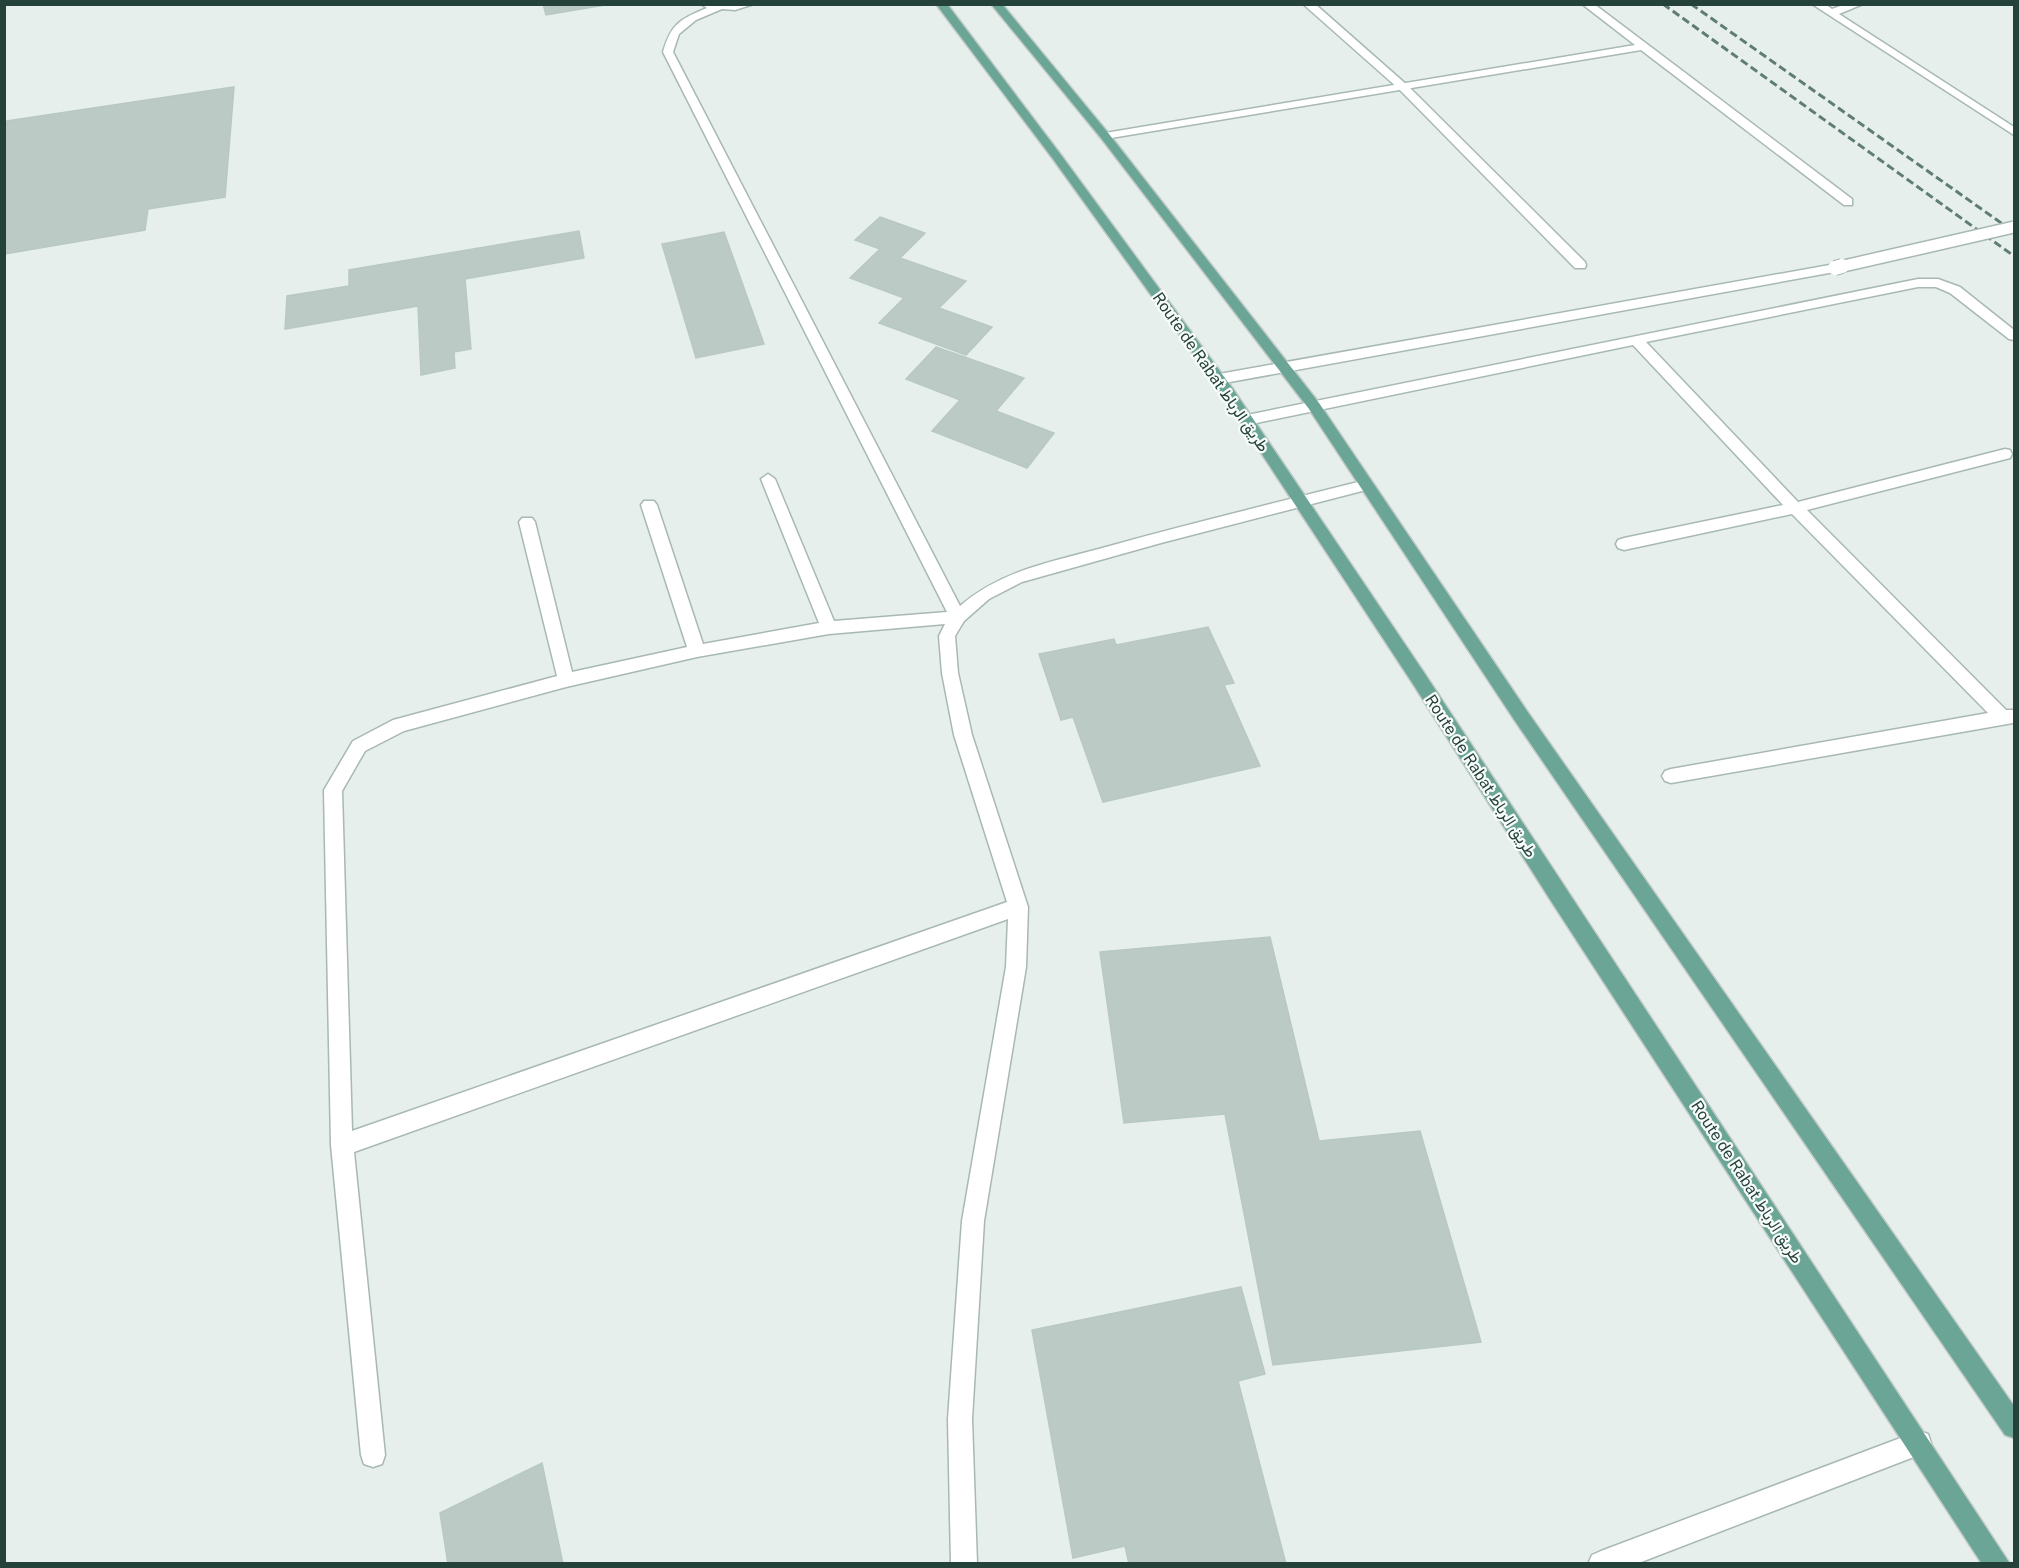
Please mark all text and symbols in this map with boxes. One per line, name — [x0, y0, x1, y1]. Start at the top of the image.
street label: Route de Rabat طريق الرباط — [1148, 289, 1273, 456]
street label: Route de Rabat طريق الرباط — [1420, 691, 1541, 861]
street label: Route de Rabat طريق الرباط — [1686, 1097, 1807, 1267]

